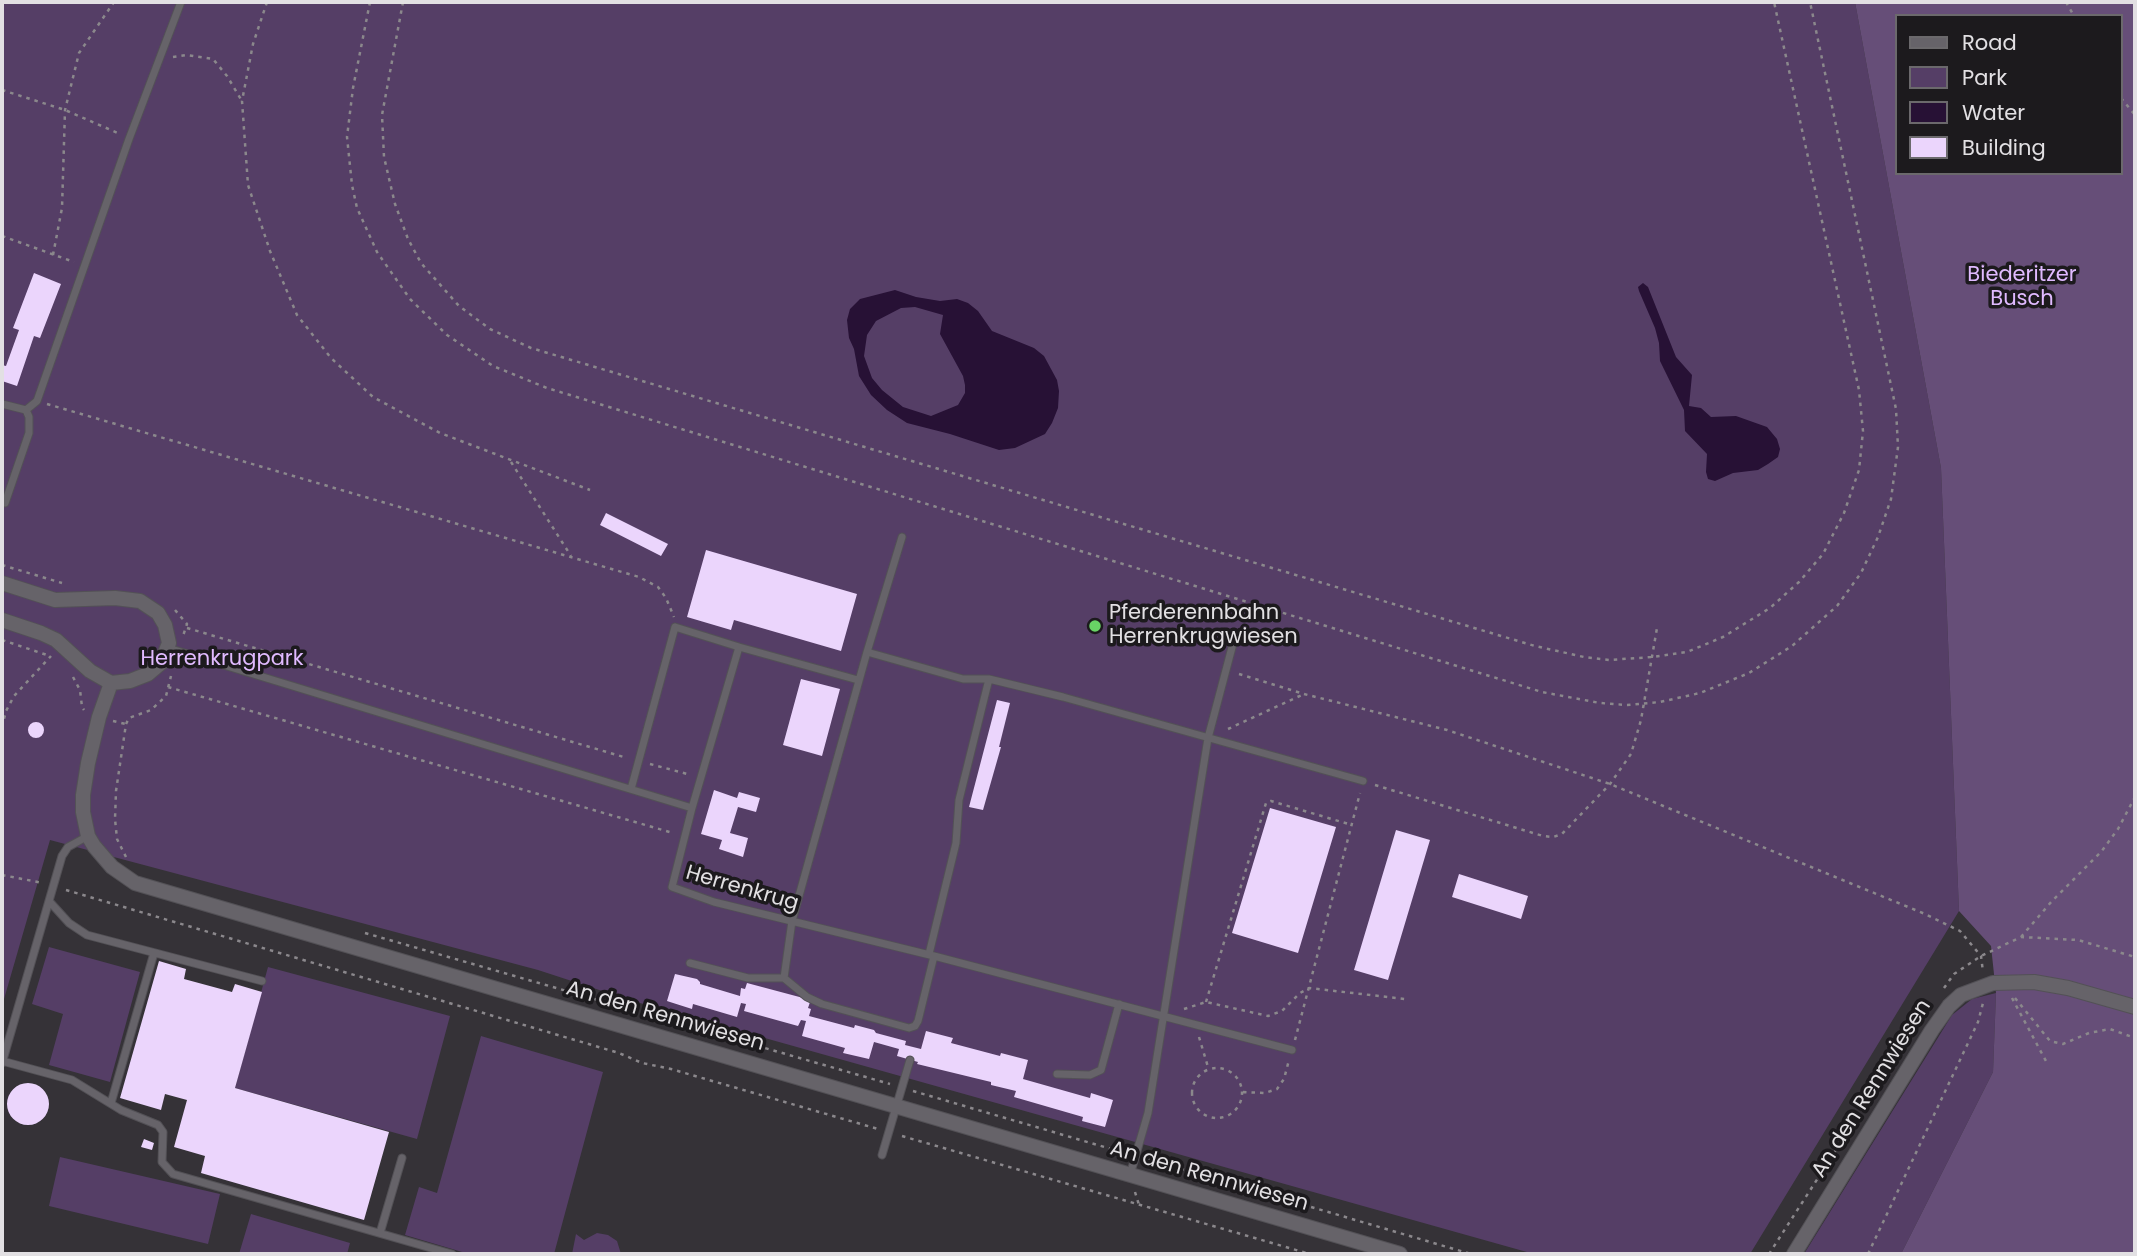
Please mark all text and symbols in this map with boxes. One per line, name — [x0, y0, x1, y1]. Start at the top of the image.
legend — [1896, 14, 2123, 175]
text: Road — [1962, 28, 2017, 57]
text: Park — [1962, 63, 2007, 92]
text: Water — [1962, 98, 2025, 127]
text: Building — [1962, 133, 2046, 162]
park label: Biederitzer Busch — [1967, 263, 2077, 313]
place label: Pferderennbahn Herrenkrugwiesen — [1109, 601, 1298, 651]
marker: Pferderennbahn Herrenkrugwiesen — [1087, 618, 1103, 634]
park label: Herrenkrugpark — [140, 647, 304, 673]
street label: Herrenkrug — [683, 861, 801, 917]
street label: An den Rennwiesen — [563, 977, 767, 1057]
street label: An den Rennwiesen — [1807, 995, 1937, 1183]
street label: An den Rennwiesen — [1107, 1137, 1311, 1217]

